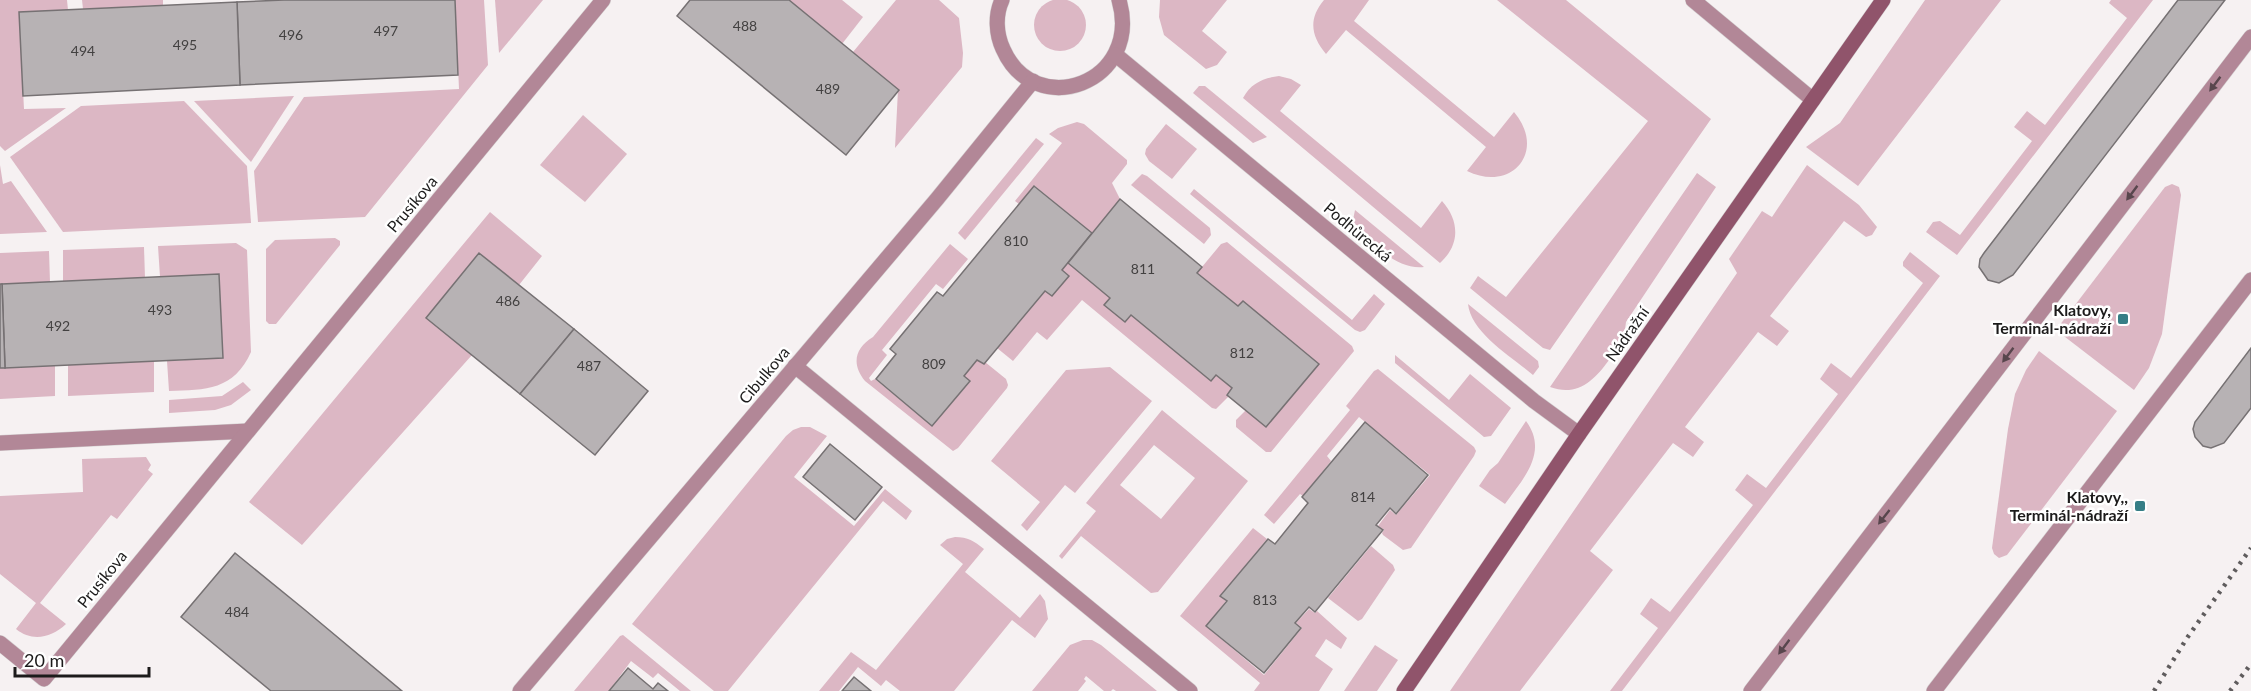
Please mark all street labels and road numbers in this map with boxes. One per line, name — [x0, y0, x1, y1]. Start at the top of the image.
street label: Prusíkova — [383, 172, 441, 236]
street label: Podhůrecká — [1321, 198, 1396, 265]
street label: Nádražní — [1601, 302, 1653, 365]
street label: Cibulkova — [734, 342, 793, 407]
street label: Prusíkova — [73, 546, 130, 611]

